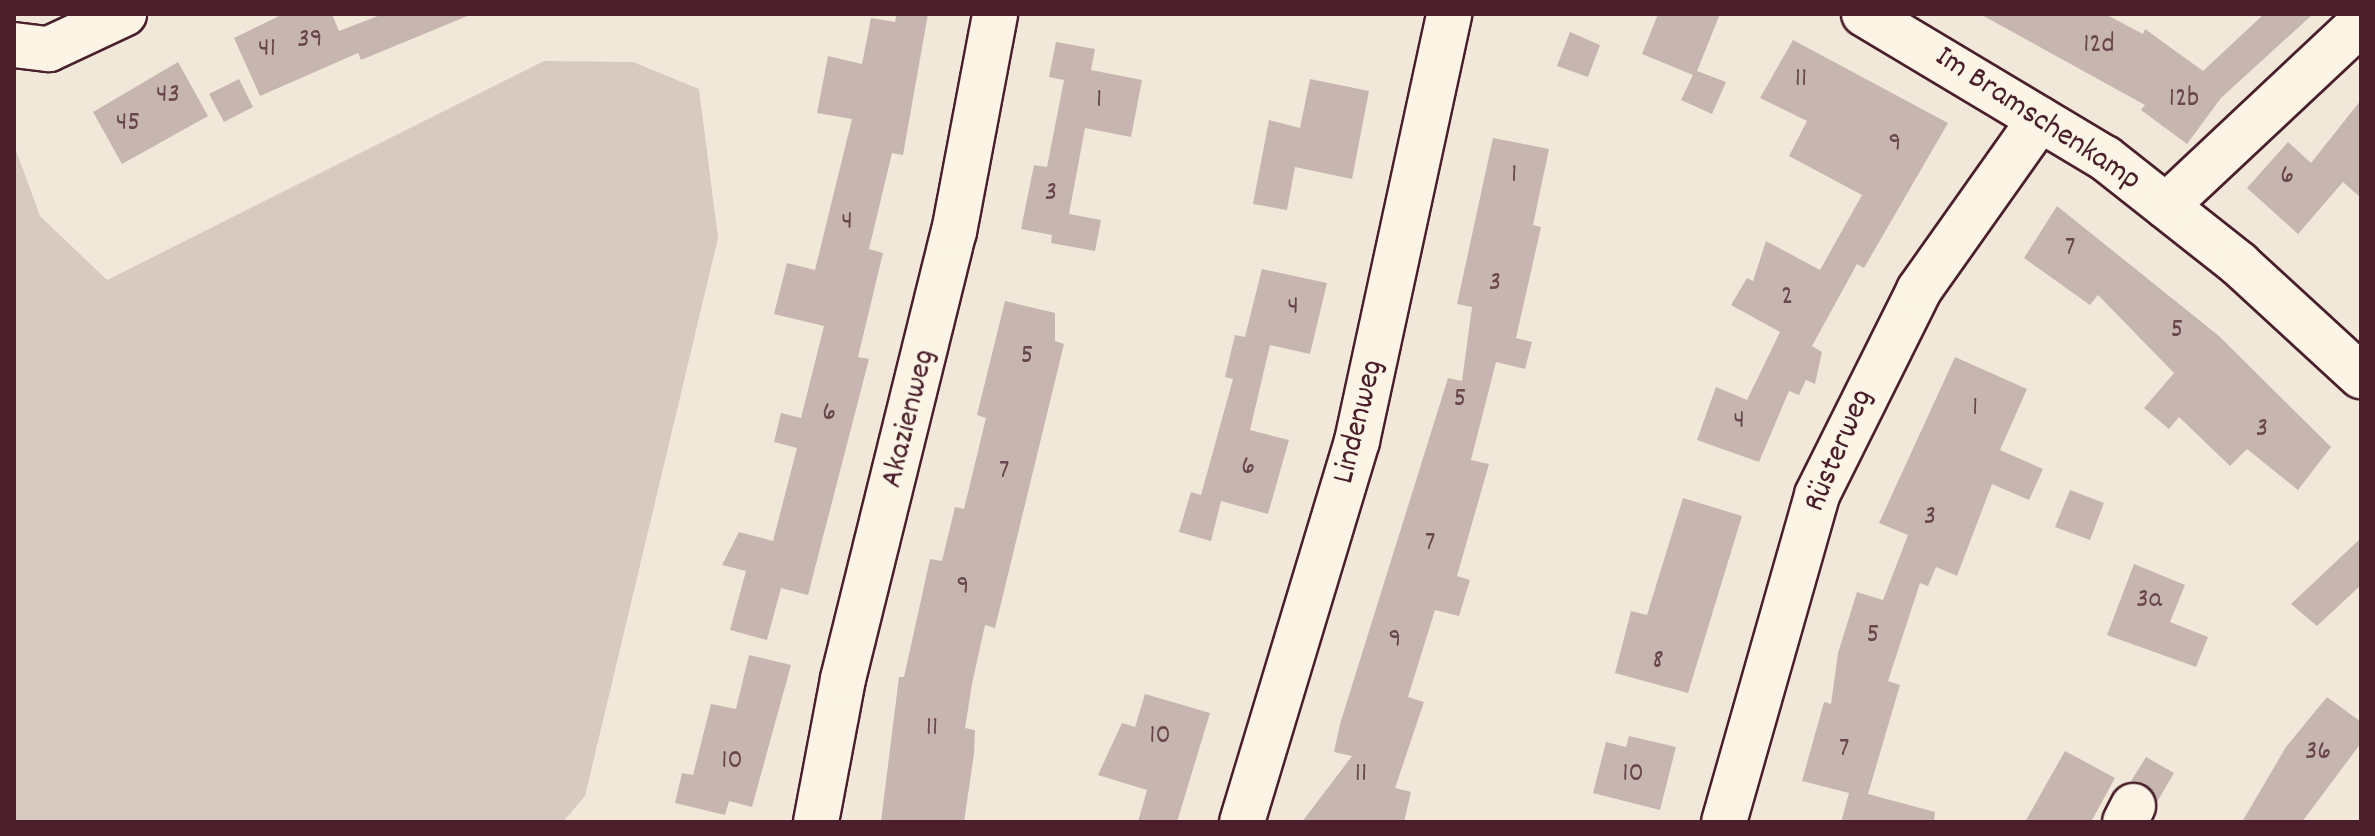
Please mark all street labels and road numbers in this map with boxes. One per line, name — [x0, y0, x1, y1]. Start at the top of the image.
street label: Im Bramschenkamp — [1927, 39, 2147, 201]
street label: Akazienweg — [874, 346, 946, 492]
street label: Lindenweg — [1326, 356, 1394, 488]
street label: Rüsterweg — [1797, 384, 1883, 518]

